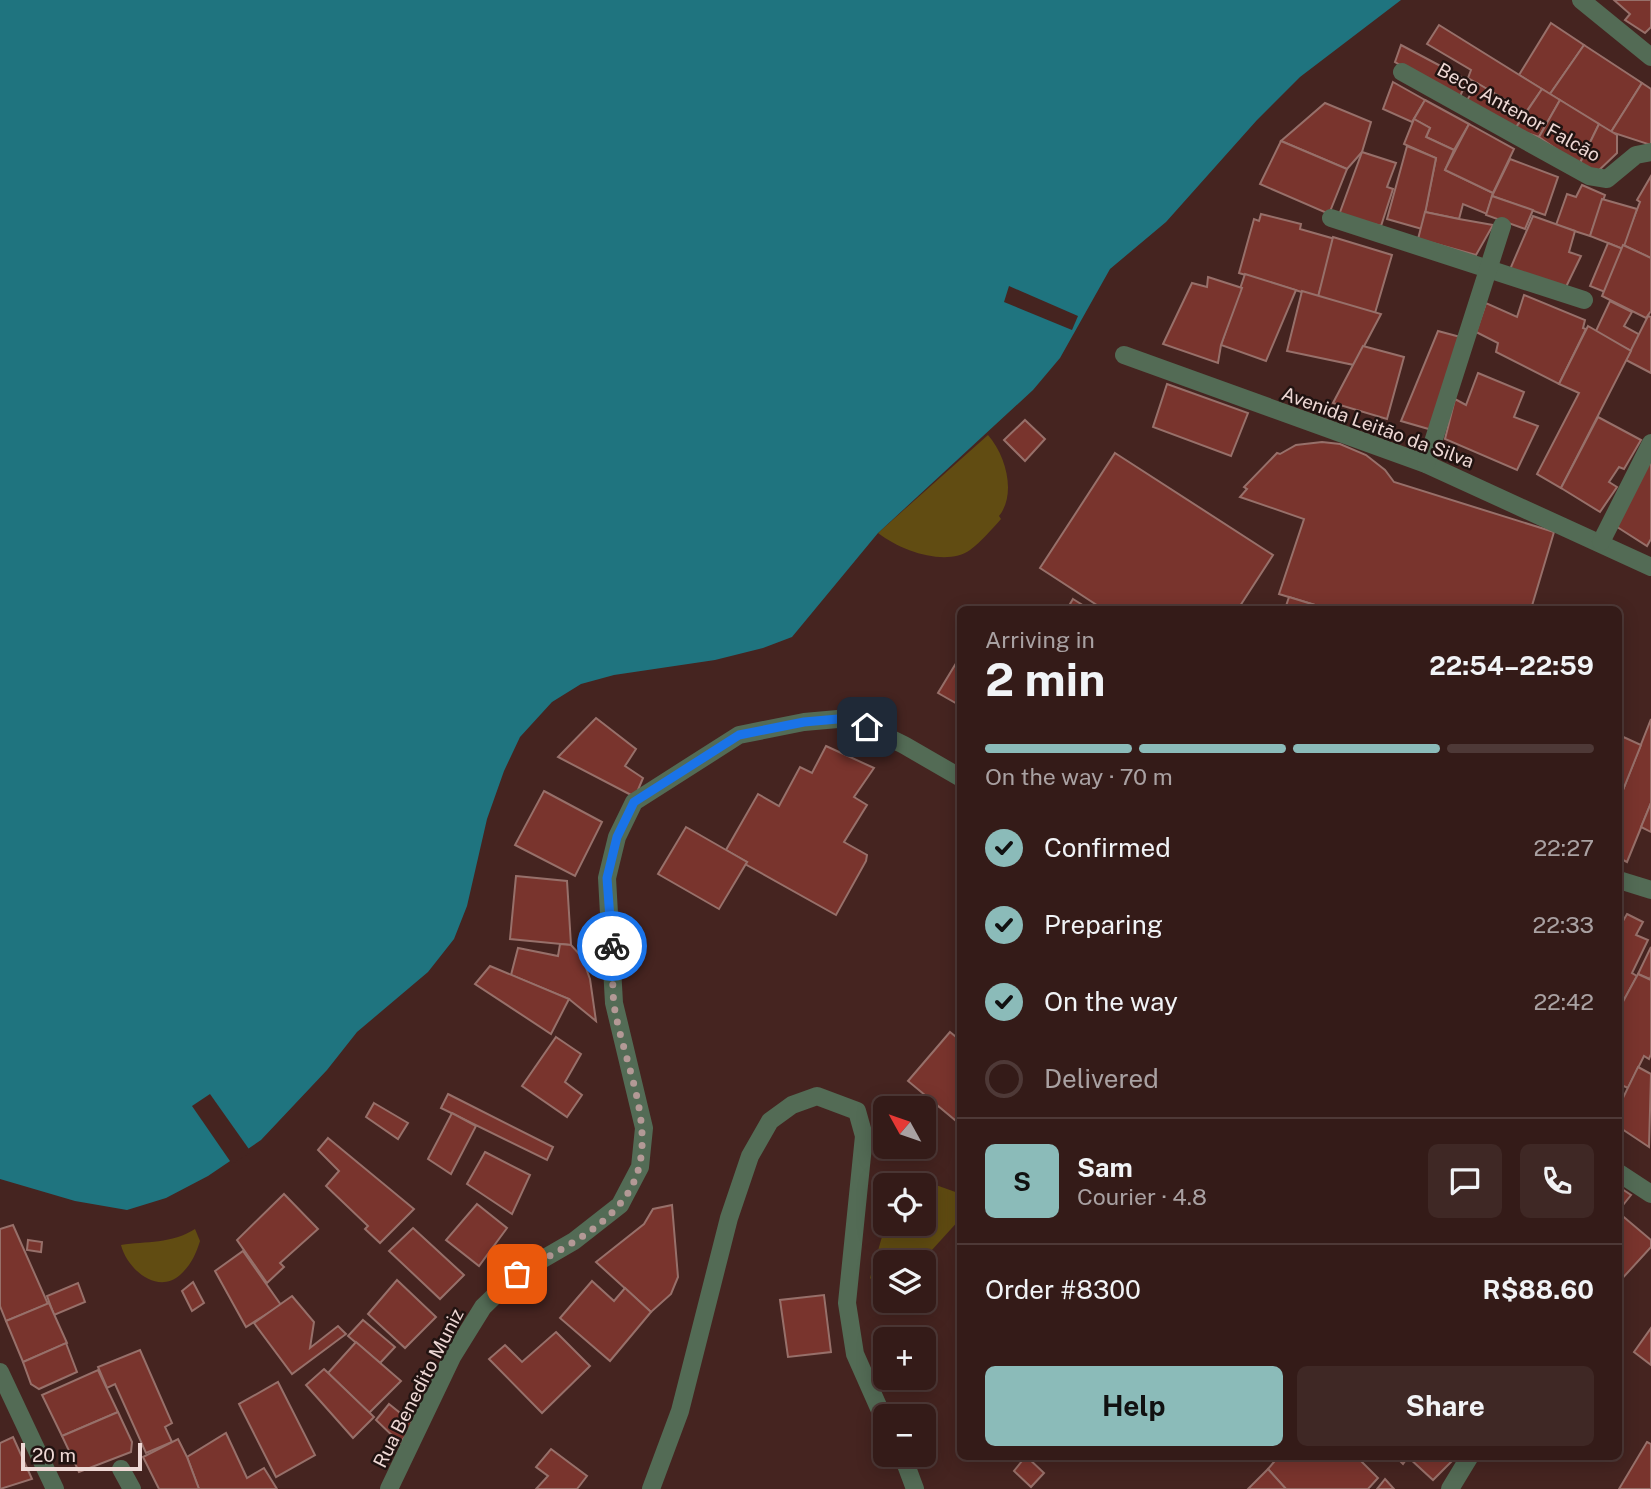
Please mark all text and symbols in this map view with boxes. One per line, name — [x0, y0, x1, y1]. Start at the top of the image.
street label: Beco Antenor Falcão — [1434, 58, 1604, 166]
street label: Avenida Leitão da Silva — [1279, 382, 1477, 472]
text: Arriving in — [985, 626, 1095, 653]
text: 22:54–22:59 — [1429, 650, 1594, 681]
text: 2 min — [985, 652, 1105, 706]
pin — [837, 697, 897, 757]
icon: home — [848, 708, 886, 746]
text: On the way · 70 m — [985, 763, 1173, 790]
icon: check — [985, 829, 1023, 867]
text: Confirmed — [1044, 832, 1171, 863]
text: 22:27 — [1533, 834, 1594, 861]
icon: check — [985, 906, 1023, 944]
text: Preparing — [1044, 909, 1163, 940]
courier — [577, 911, 647, 981]
text: 22:33 — [1533, 911, 1594, 938]
icon: bike — [593, 927, 631, 965]
icon: check — [985, 983, 1023, 1021]
text: On the way — [1044, 986, 1178, 1017]
text: 22:42 — [1533, 988, 1594, 1015]
text: Delivered — [1044, 1063, 1159, 1094]
north arrow — [873, 1096, 936, 1158]
map controls — [873, 1096, 936, 1467]
button: chat — [1428, 1144, 1502, 1218]
button: phone — [1520, 1144, 1594, 1218]
text: Sam — [1077, 1152, 1133, 1183]
text: S — [1013, 1166, 1031, 1197]
button: locate — [873, 1173, 936, 1236]
text: Courier · 4.8 — [1077, 1183, 1207, 1210]
pin — [487, 1244, 547, 1304]
button: layers — [873, 1250, 936, 1313]
icon: bag — [498, 1255, 536, 1293]
text: Order #8300 — [985, 1274, 1141, 1305]
text: R$88.60 — [1483, 1274, 1594, 1305]
street label: Rua Benedito Muniz — [368, 1305, 468, 1471]
button: + — [873, 1327, 936, 1390]
button: Help — [985, 1366, 1283, 1446]
button: Share — [1297, 1366, 1594, 1446]
button: − — [873, 1404, 936, 1467]
scale bar — [21, 1440, 142, 1472]
text: 20 m — [32, 1444, 76, 1466]

